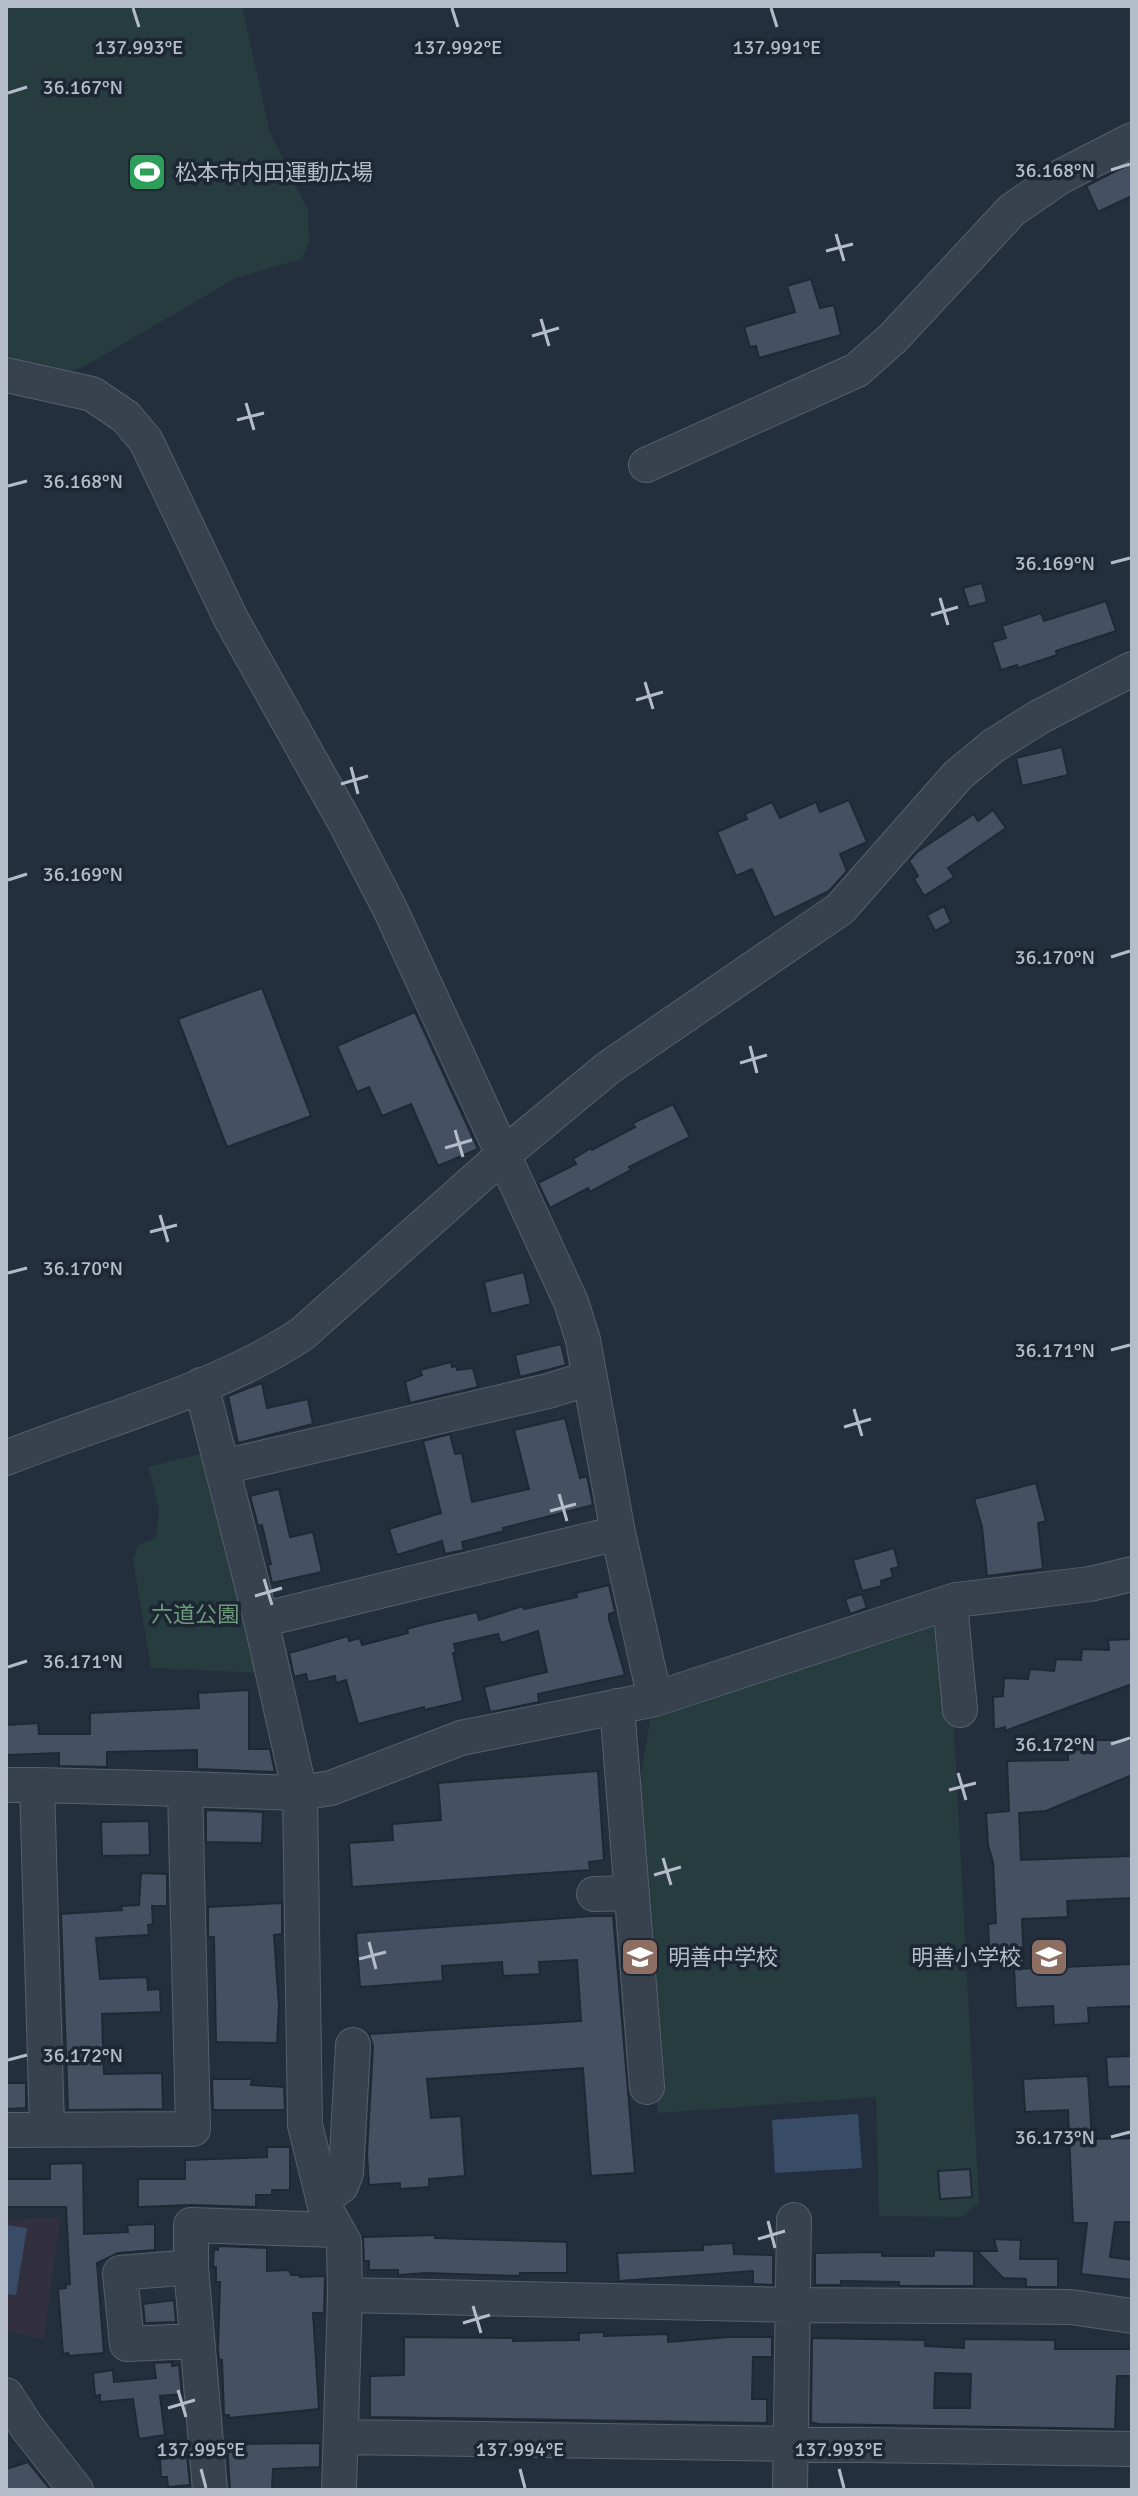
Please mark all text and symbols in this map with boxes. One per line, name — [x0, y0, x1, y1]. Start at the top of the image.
text: 137.993°E — [95, 35, 183, 60]
text: 137.992°E — [414, 35, 502, 60]
text: 137.991°E — [733, 35, 821, 60]
text: 36.167°N — [43, 75, 123, 100]
sports icon: 松本市内田運動広場 — [126, 151, 168, 193]
text: 36.168°N — [1015, 158, 1095, 183]
place label: 松本市内田運動広場 — [175, 159, 373, 186]
text: 36.168°N — [43, 469, 123, 494]
text: 36.169°N — [1015, 551, 1095, 576]
text: 36.169°N — [43, 862, 123, 887]
text: 36.170°N — [1015, 945, 1095, 970]
text: 36.170°N — [43, 1256, 123, 1281]
text: 36.171°N — [1015, 1338, 1095, 1363]
park label: 六道公園 — [151, 1601, 239, 1628]
text: 36.171°N — [43, 1649, 123, 1674]
text: 36.172°N — [1015, 1732, 1095, 1757]
school or university icon: 明善中学校 — [619, 1936, 661, 1978]
school or university icon: 明善小学校 — [1028, 1936, 1070, 1978]
place label: 明善中学校 — [668, 1944, 778, 1971]
place label: 明善小学校 — [911, 1944, 1021, 1971]
text: 36.172°N — [43, 2043, 123, 2068]
text: 36.173°N — [1015, 2125, 1095, 2150]
text: 137.995°E — [157, 2437, 245, 2462]
text: 137.994°E — [476, 2437, 564, 2462]
text: 137.993°E — [795, 2437, 883, 2462]

